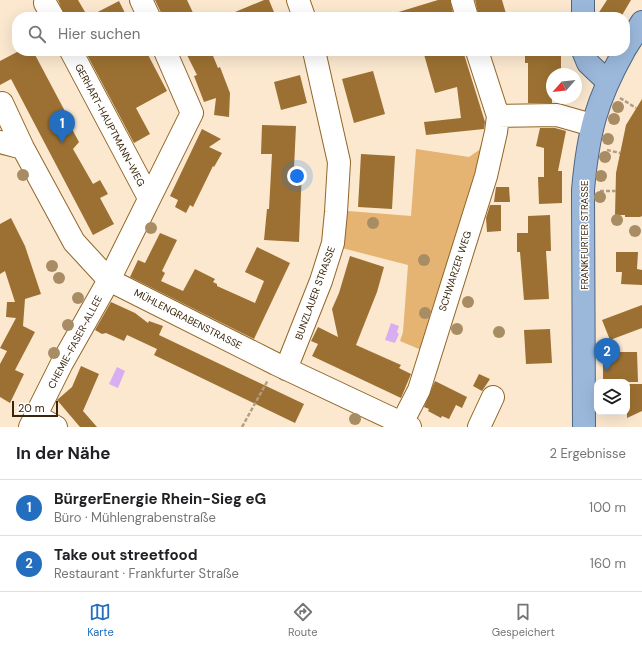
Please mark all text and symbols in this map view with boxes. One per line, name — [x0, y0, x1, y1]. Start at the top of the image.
search box — [12, 12, 630, 56]
icon: search — [26, 23, 48, 45]
text: Hier suchen — [58, 24, 140, 44]
street label: GERHART-HAUPTMANN-WEG — [72, 61, 148, 189]
north arrow — [546, 68, 582, 104]
pin: 1 — [49, 110, 75, 143]
your location — [287, 166, 307, 186]
street label: FRANKFURTER STRASSE — [578, 180, 591, 290]
street label: SCHWARZER WEG — [436, 229, 474, 313]
street label: BUNZLAUER STRASSE — [292, 244, 338, 341]
street label: MÜHLENGRABENSTRASSE — [132, 286, 244, 352]
street label: CHEMIE-FASER-ALLEE — [45, 293, 105, 391]
pin: 2 — [594, 338, 620, 371]
map controls — [594, 379, 630, 415]
button: layers — [594, 379, 630, 415]
scale bar — [12, 399, 58, 418]
text: 20 m — [18, 401, 44, 415]
text: In der Nähe — [16, 442, 111, 464]
text: 2 Ergebnisse — [550, 445, 626, 462]
text: BürgerEnergie Rhein-Sieg eG — [54, 489, 266, 509]
text: 1 — [27, 499, 31, 516]
text: 100 m — [589, 499, 626, 516]
text: Büro · Mühlengrabenstraße — [54, 509, 216, 526]
text: Take out streetfood — [54, 545, 198, 565]
text: 2 — [25, 555, 33, 572]
text: 160 m — [590, 555, 626, 572]
text: Restaurant · Frankfurter Straße — [54, 565, 239, 582]
tab: Karte — [87, 601, 114, 639]
tab: Route — [288, 601, 317, 639]
tab: Gespeichert — [492, 601, 555, 639]

